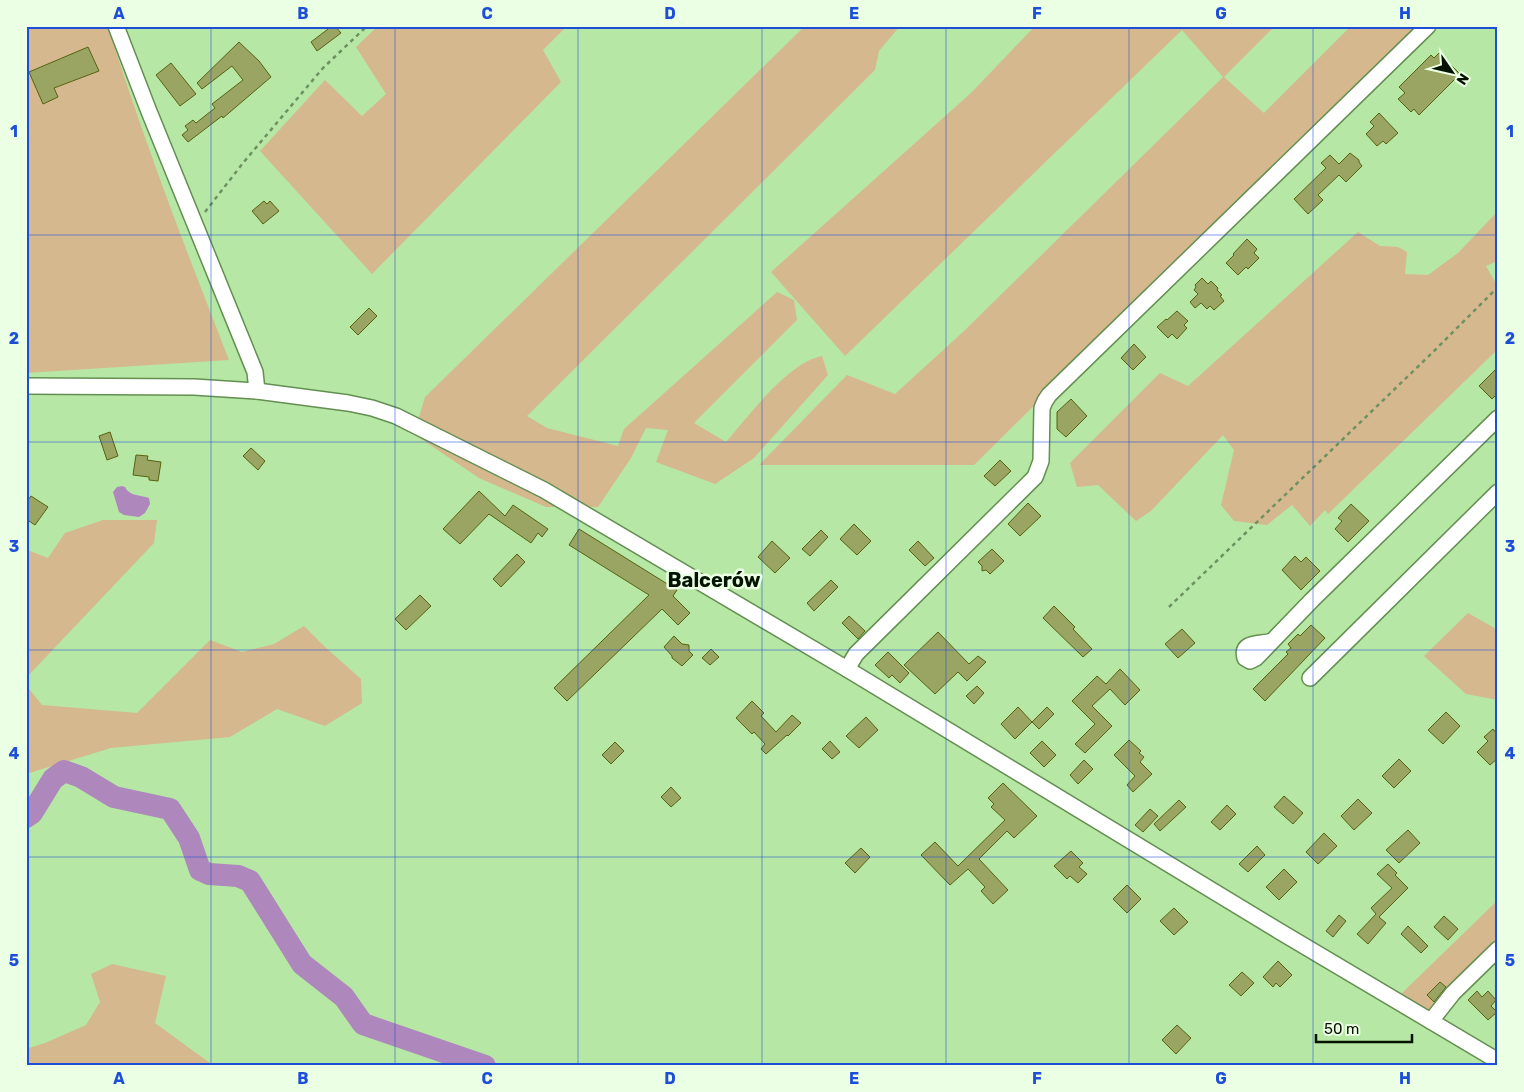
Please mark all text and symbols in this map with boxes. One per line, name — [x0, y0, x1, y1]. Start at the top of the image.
text: A — [113, 4, 125, 23]
text: B — [297, 4, 309, 23]
text: C — [481, 4, 493, 23]
text: D — [664, 4, 676, 23]
text: E — [849, 4, 859, 23]
text: F — [1032, 4, 1042, 23]
text: G — [1215, 4, 1227, 23]
text: H — [1399, 4, 1411, 23]
north arrow — [1426, 48, 1476, 98]
text: N — [1452, 70, 1472, 88]
text: 1 — [10, 122, 18, 141]
text: 1 — [1506, 122, 1514, 141]
text: 2 — [9, 329, 19, 348]
text: 2 — [1505, 329, 1515, 348]
text: 3 — [9, 537, 19, 556]
text: 3 — [1505, 537, 1515, 556]
district label: Balcerów — [668, 568, 761, 592]
text: 4 — [9, 744, 20, 763]
text: 4 — [1505, 744, 1516, 763]
text: 5 — [9, 951, 19, 970]
text: 5 — [1505, 951, 1515, 970]
scale bar — [1316, 1012, 1413, 1044]
text: 50 m — [1324, 1020, 1359, 1038]
text: A — [113, 1069, 125, 1088]
text: B — [297, 1069, 309, 1088]
text: C — [481, 1069, 493, 1088]
text: D — [664, 1069, 676, 1088]
text: E — [849, 1069, 859, 1088]
text: F — [1032, 1069, 1042, 1088]
text: G — [1215, 1069, 1227, 1088]
text: H — [1399, 1069, 1411, 1088]

